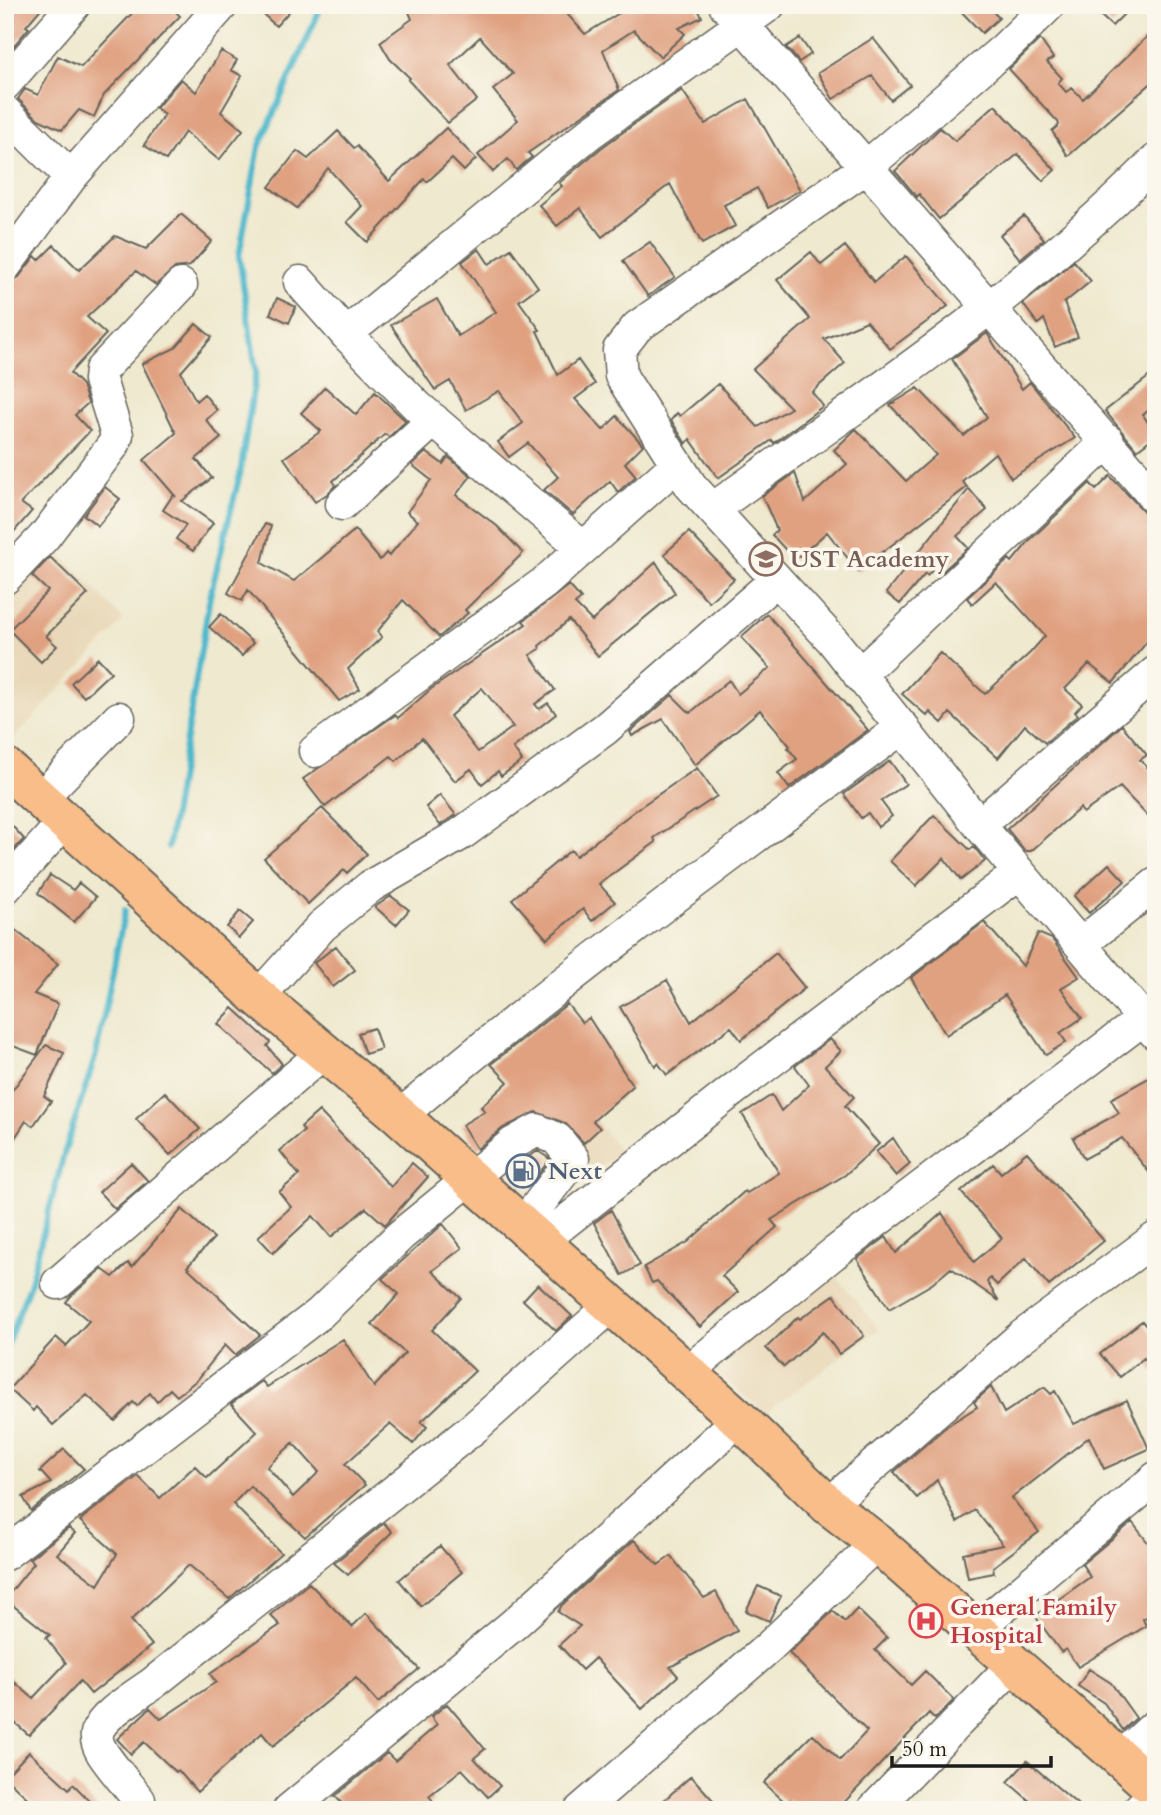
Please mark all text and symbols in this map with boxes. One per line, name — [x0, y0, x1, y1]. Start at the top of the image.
school or university icon: UST Academy — [747, 540, 785, 578]
place label: UST Academy — [790, 543, 950, 576]
fuel station icon: Next — [504, 1152, 542, 1190]
place label: Next — [548, 1155, 602, 1188]
place label: General Family Hospital — [950, 1591, 1118, 1652]
hospital icon: General Family Hospital — [907, 1602, 945, 1640]
scale bar — [892, 1724, 1051, 1768]
text: 50 m — [902, 1735, 947, 1764]

